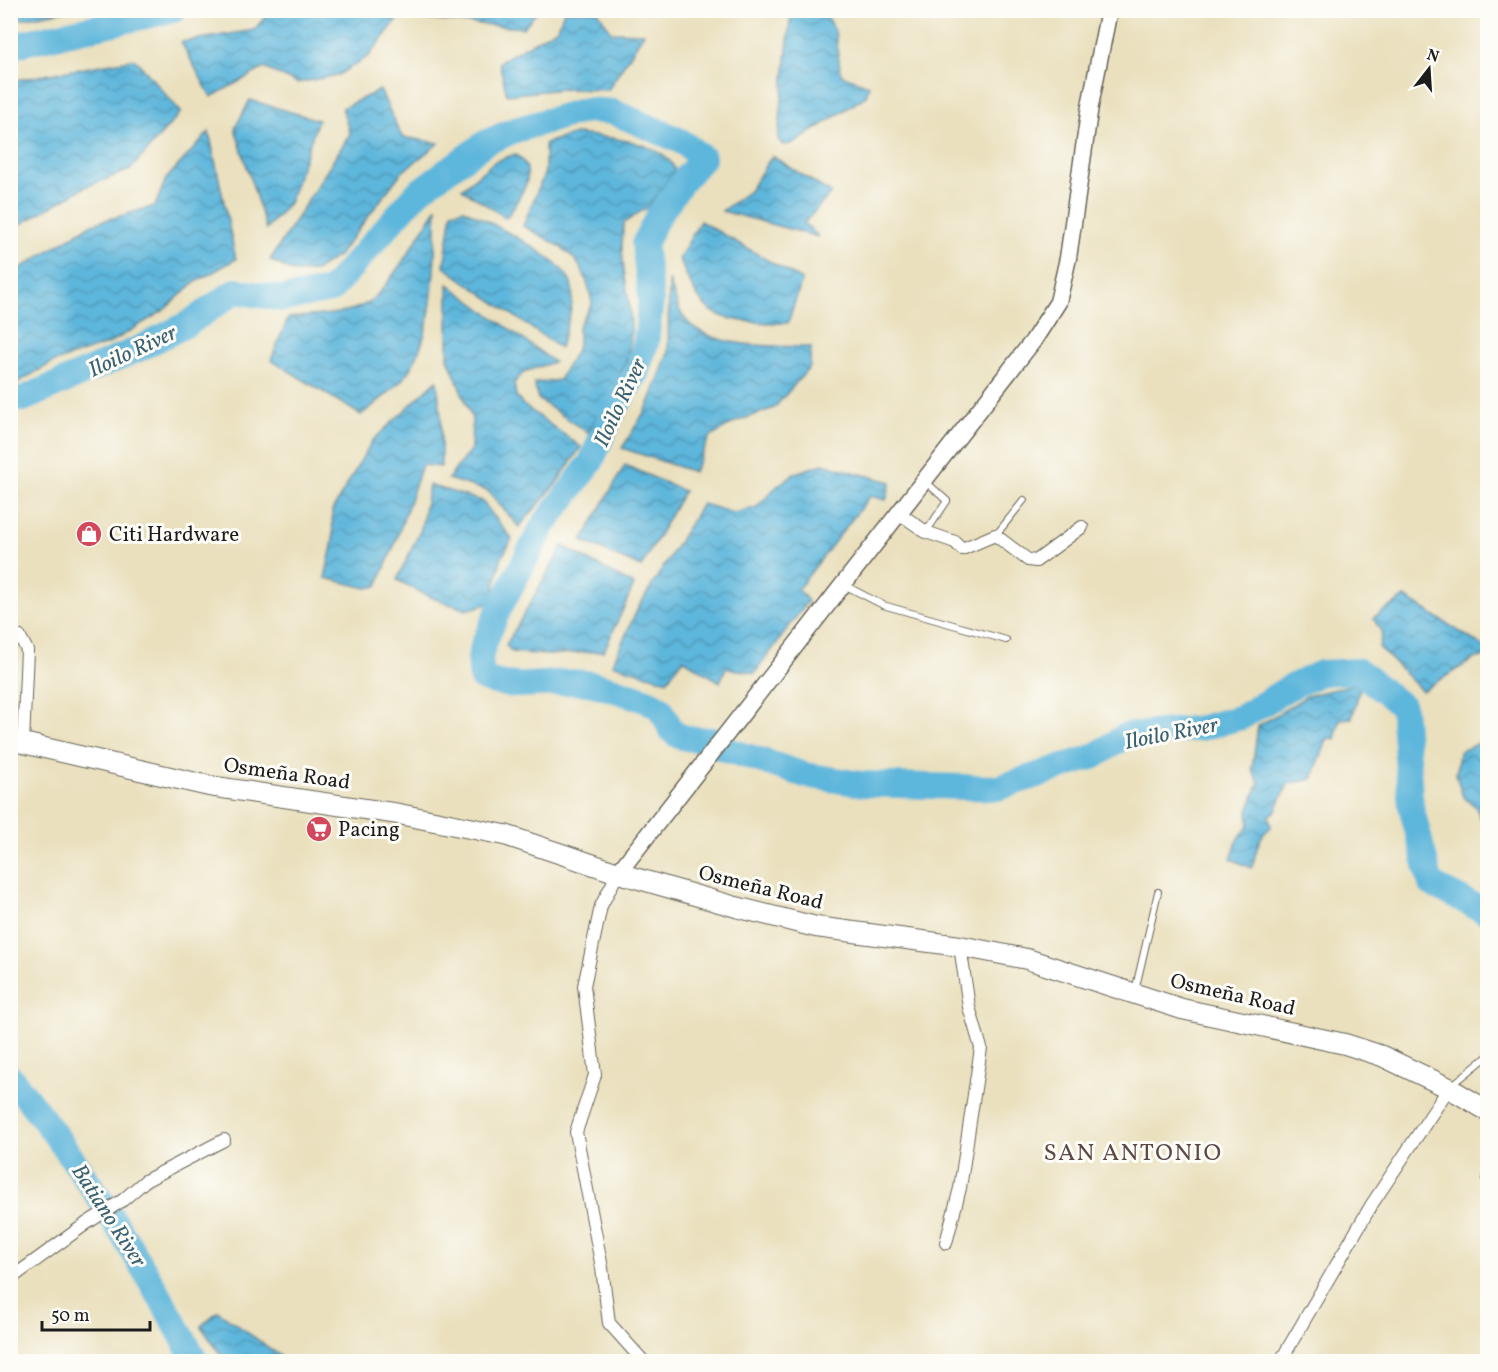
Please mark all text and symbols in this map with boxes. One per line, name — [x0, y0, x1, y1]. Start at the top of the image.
north arrow — [1399, 39, 1459, 99]
text: N — [1424, 44, 1442, 69]
water label: Iloilo River — [84, 318, 183, 386]
water label: Iloilo River — [587, 353, 656, 453]
shop icon: Citi Hardware — [74, 519, 104, 549]
place label: Citi Hardware — [109, 521, 239, 550]
water label: Iloilo River — [1122, 710, 1222, 759]
street label: Osmeña Road — [222, 751, 352, 798]
supermarket icon: Pacing — [304, 814, 334, 844]
place label: Pacing — [338, 816, 400, 845]
street label: Osmeña Road — [695, 859, 826, 918]
street label: Osmeña Road — [1167, 967, 1298, 1024]
district label: SAN ANTONIO — [1043, 1137, 1223, 1171]
water label: Batiano River — [63, 1159, 153, 1275]
scale bar — [42, 1294, 150, 1332]
text: 50 m — [51, 1304, 90, 1329]

